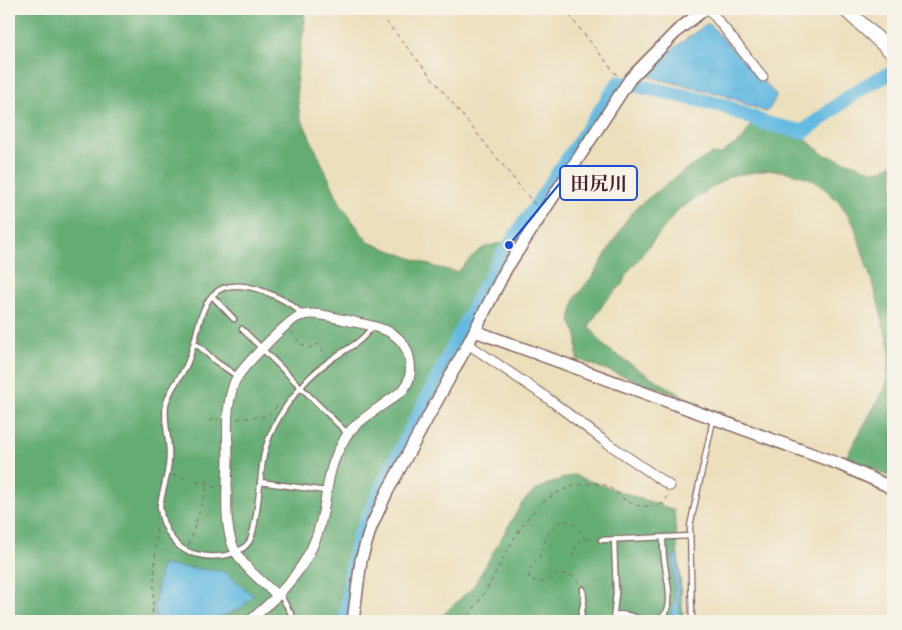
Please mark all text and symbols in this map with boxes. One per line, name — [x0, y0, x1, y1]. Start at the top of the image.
callout: 田尻川 — [560, 166, 637, 200]
text: 田尻川 — [570, 172, 628, 199]

